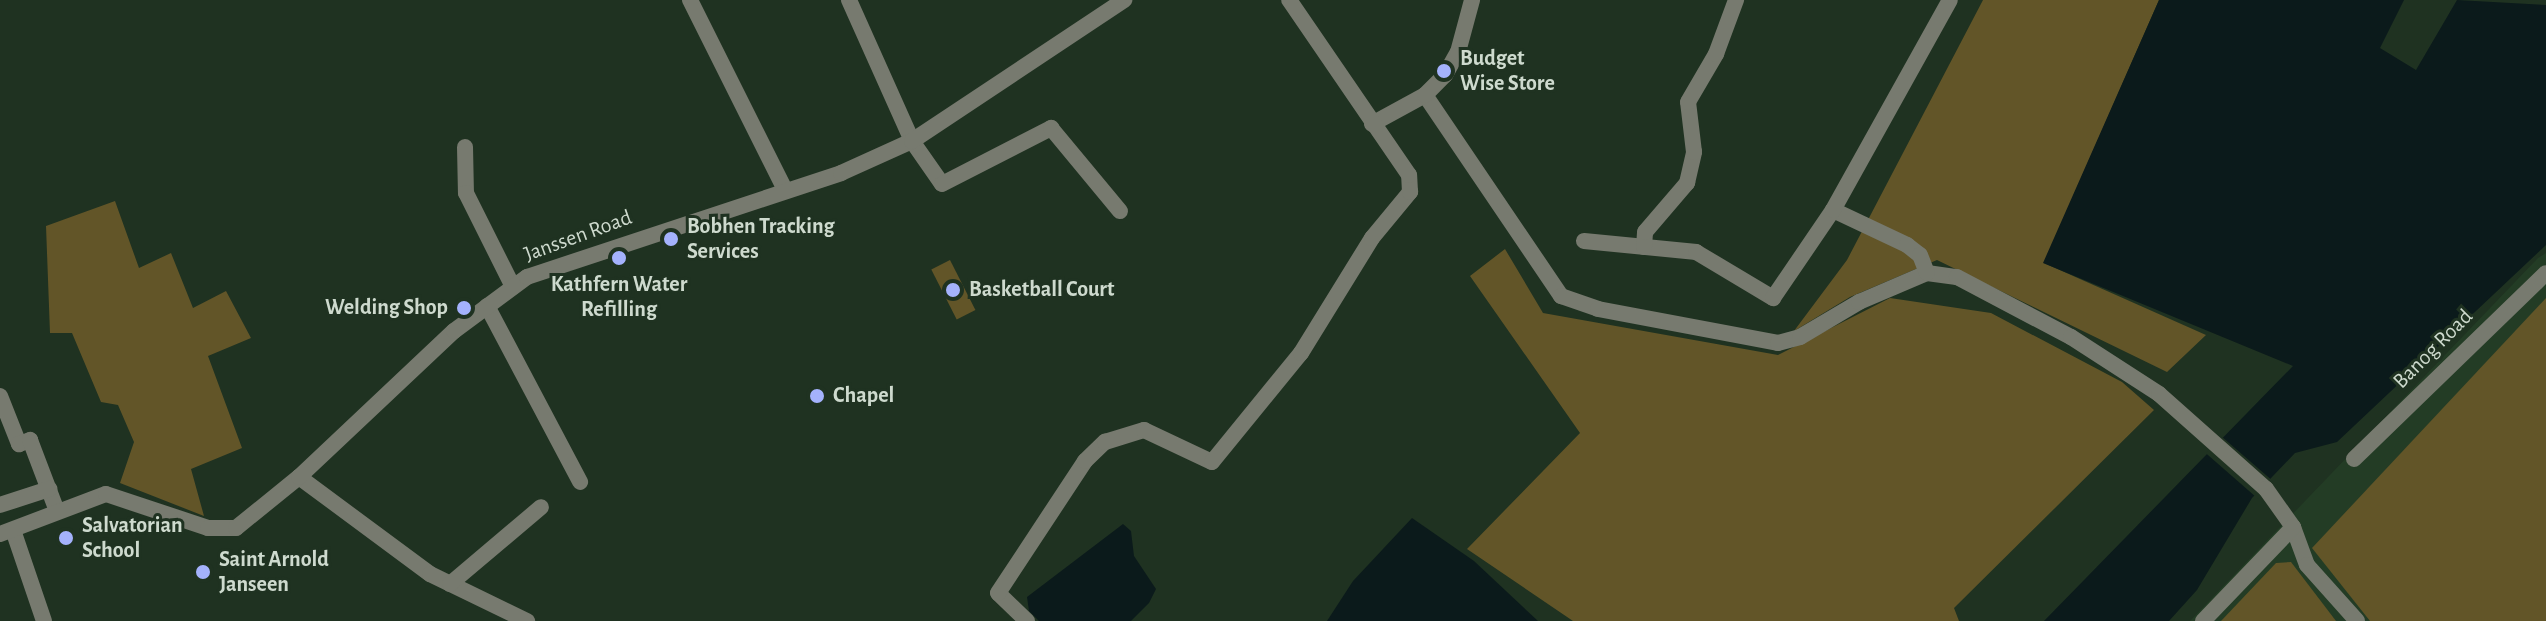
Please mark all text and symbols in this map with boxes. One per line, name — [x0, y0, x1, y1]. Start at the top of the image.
place label: Budget Wise Store — [1460, 45, 1555, 96]
marker: Budget Wise Store — [1435, 62, 1453, 80]
street label: Janssen Road — [520, 204, 636, 268]
place label: Bobhen Tracking Services — [687, 213, 835, 264]
marker: Bobhen Tracking Services — [662, 230, 680, 248]
marker: Kathfern Water Refilling — [610, 249, 628, 267]
place label: Kathfern Water Refilling — [551, 271, 687, 322]
place label: Basketball Court — [969, 277, 1115, 303]
marker: Basketball Court — [944, 281, 962, 299]
place label: Welding Shop — [325, 295, 448, 321]
marker: Welding Shop — [455, 299, 473, 317]
street label: Banog Road — [2388, 304, 2478, 394]
place label: Chapel — [833, 383, 894, 409]
marker: Chapel — [808, 387, 826, 405]
place label: Salvatorian School — [82, 512, 183, 564]
marker: Salvatorian School — [57, 529, 75, 547]
place label: Saint Arnold Janseen — [219, 546, 329, 598]
marker: Saint Arnold Janseen — [194, 563, 212, 581]

